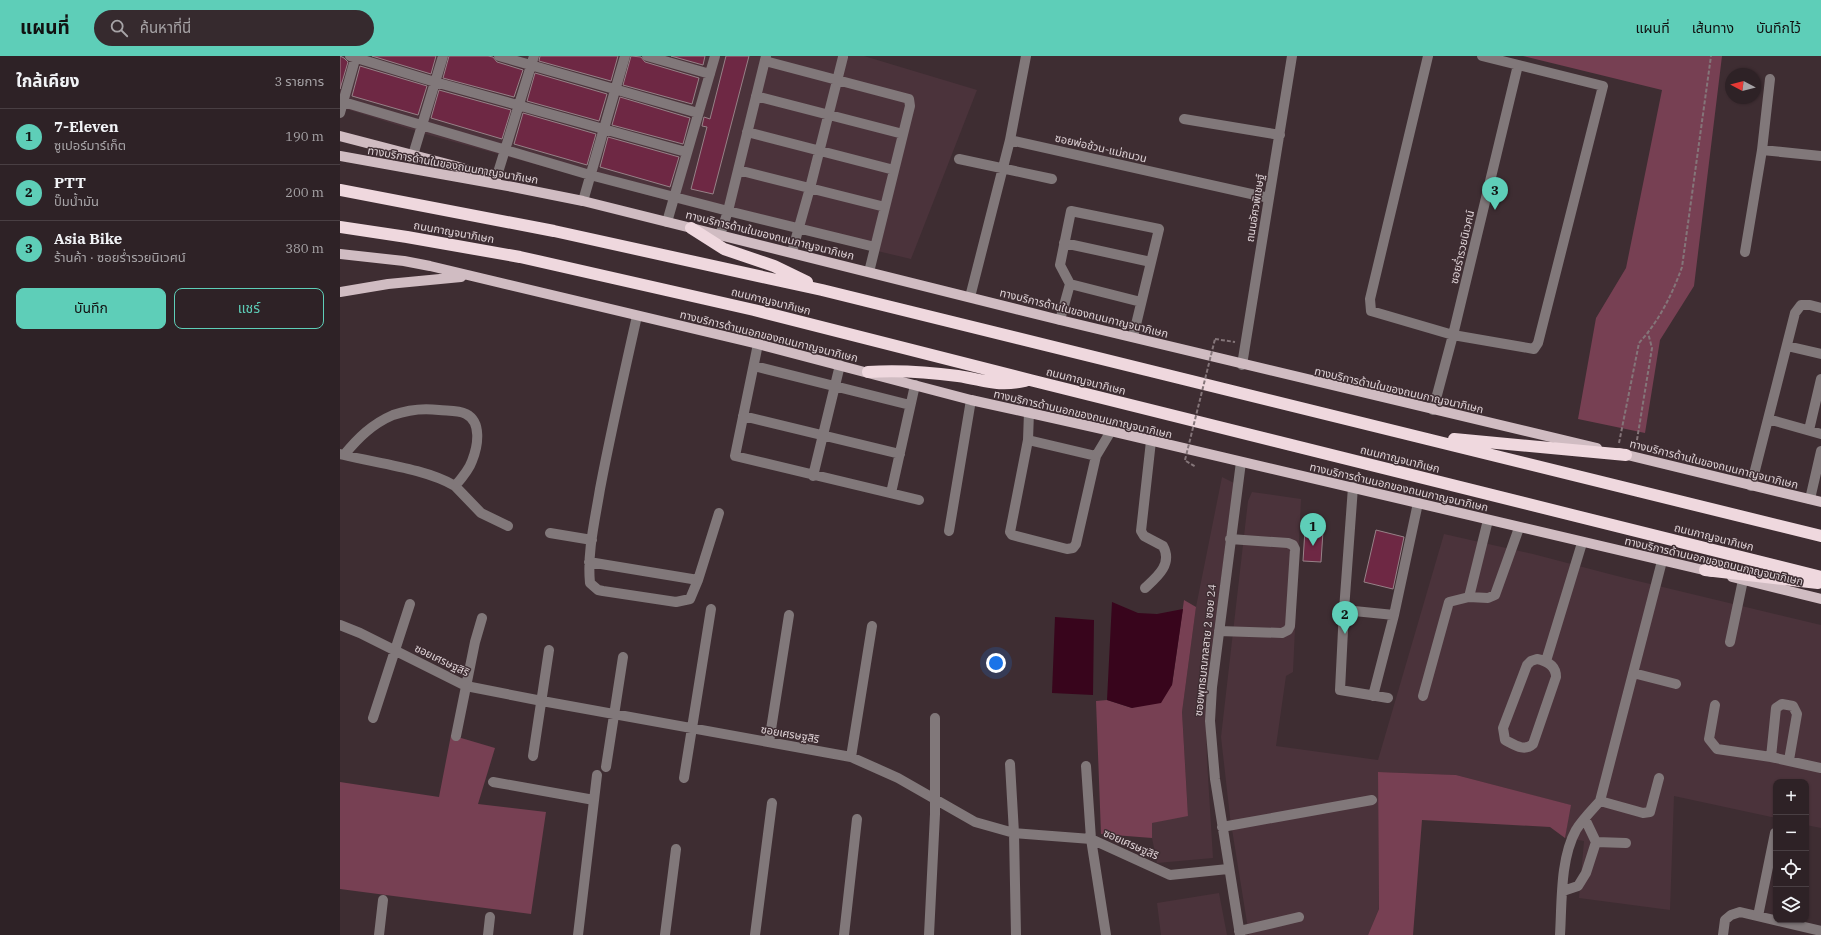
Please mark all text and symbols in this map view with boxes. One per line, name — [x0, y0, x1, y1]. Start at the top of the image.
search box — [94, 10, 374, 46]
text: แผนที่ — [20, 15, 70, 39]
icon: search — [108, 17, 130, 39]
text: ค้นหาที่นี่ — [140, 18, 191, 37]
text: แผนที่ — [1636, 19, 1670, 37]
text: เส้นทาง — [1692, 19, 1734, 37]
text: บันทึกไว้ — [1756, 19, 1801, 37]
north arrow — [1725, 68, 1761, 104]
text: ใกล้เคียง — [16, 70, 79, 92]
text: 3 รายการ — [274, 73, 324, 90]
text: 7-Eleven — [54, 117, 119, 136]
text: 1 — [25, 128, 33, 145]
text: 190 m — [285, 128, 324, 145]
street label: ซอยพ่อช้วน-แม่ถนวน — [1054, 131, 1148, 165]
text: ซูเปอร์มาร์เก็ต — [54, 137, 126, 154]
street label: ทางบริการด้านในของถนนกาญจนาภิเษก — [366, 143, 540, 187]
text: PTT — [54, 173, 86, 192]
street label: ถนนอัศวพิเชษฐ์ — [1243, 173, 1267, 243]
pin: 3 — [1482, 177, 1508, 210]
text: 2 — [25, 184, 33, 201]
text: 200 m — [285, 184, 324, 201]
text: ปั๊มน้ำมัน — [54, 193, 99, 210]
street label: ทางบริการด้านในของถนนกาญจนาภิเษก — [684, 207, 856, 263]
street label: ซอยร่ำรวยนิเวศน์ — [1446, 209, 1477, 285]
street label: ถนนกาญจนาภิเษก — [413, 218, 495, 246]
text: Asia Bike — [54, 229, 122, 248]
text: 3 — [25, 240, 33, 257]
text: 380 m — [285, 240, 324, 257]
text: ร้านค้า · ซอยร่ำรวยนิเวศน์ — [54, 249, 186, 266]
street label: ถนนกาญจนาภิเษก — [730, 284, 812, 318]
street label: ทางบริการด้านในของถนนกาญจนาภิเษก — [998, 285, 1170, 341]
button: บันทึก — [16, 288, 166, 329]
button: แชร์ — [174, 288, 324, 329]
street label: ทางบริการด้านนอกของถนนกาญจนาภิเษก — [679, 307, 859, 365]
street label: ถนนกาญจนาภิเษก — [1045, 364, 1127, 398]
street label: ทางบริการด้านในของถนนกาญจนาภิเษก — [1313, 364, 1485, 416]
street label: ทางบริการด้านนอกของถนนกาญจนาภิเษก — [992, 387, 1174, 441]
street label: ทางบริการด้านในของถนนกาญจนาภิเษก — [1628, 436, 1800, 492]
street label: ถนนกาญจนาภิเษก — [1359, 442, 1441, 476]
street label: ทางบริการด้านนอกของถนนกาญจนาภิเษก — [1308, 460, 1490, 514]
pin: 1 — [1300, 513, 1326, 546]
street label: ถนนกาญจนาภิเษก — [1673, 520, 1755, 554]
street label: ทางบริการด้านนอกของถนนกาญจนาภิเษก — [1623, 534, 1805, 588]
street label: ซอยพุทธมณฑลสาย 2 ซอย 24 — [1191, 583, 1219, 717]
pin: 2 — [1332, 601, 1358, 634]
street label: ซอยเศรษฐสิริ — [412, 641, 472, 679]
your location — [986, 653, 1006, 673]
street label: ซอยเศรษฐสิริ — [760, 722, 821, 746]
map controls — [1773, 779, 1809, 923]
button: + — [1773, 779, 1809, 815]
button: − — [1773, 815, 1809, 851]
street label: ซอยเศรษฐสิริ — [1101, 826, 1161, 863]
button: locate — [1773, 851, 1809, 887]
button: layers — [1773, 887, 1809, 923]

